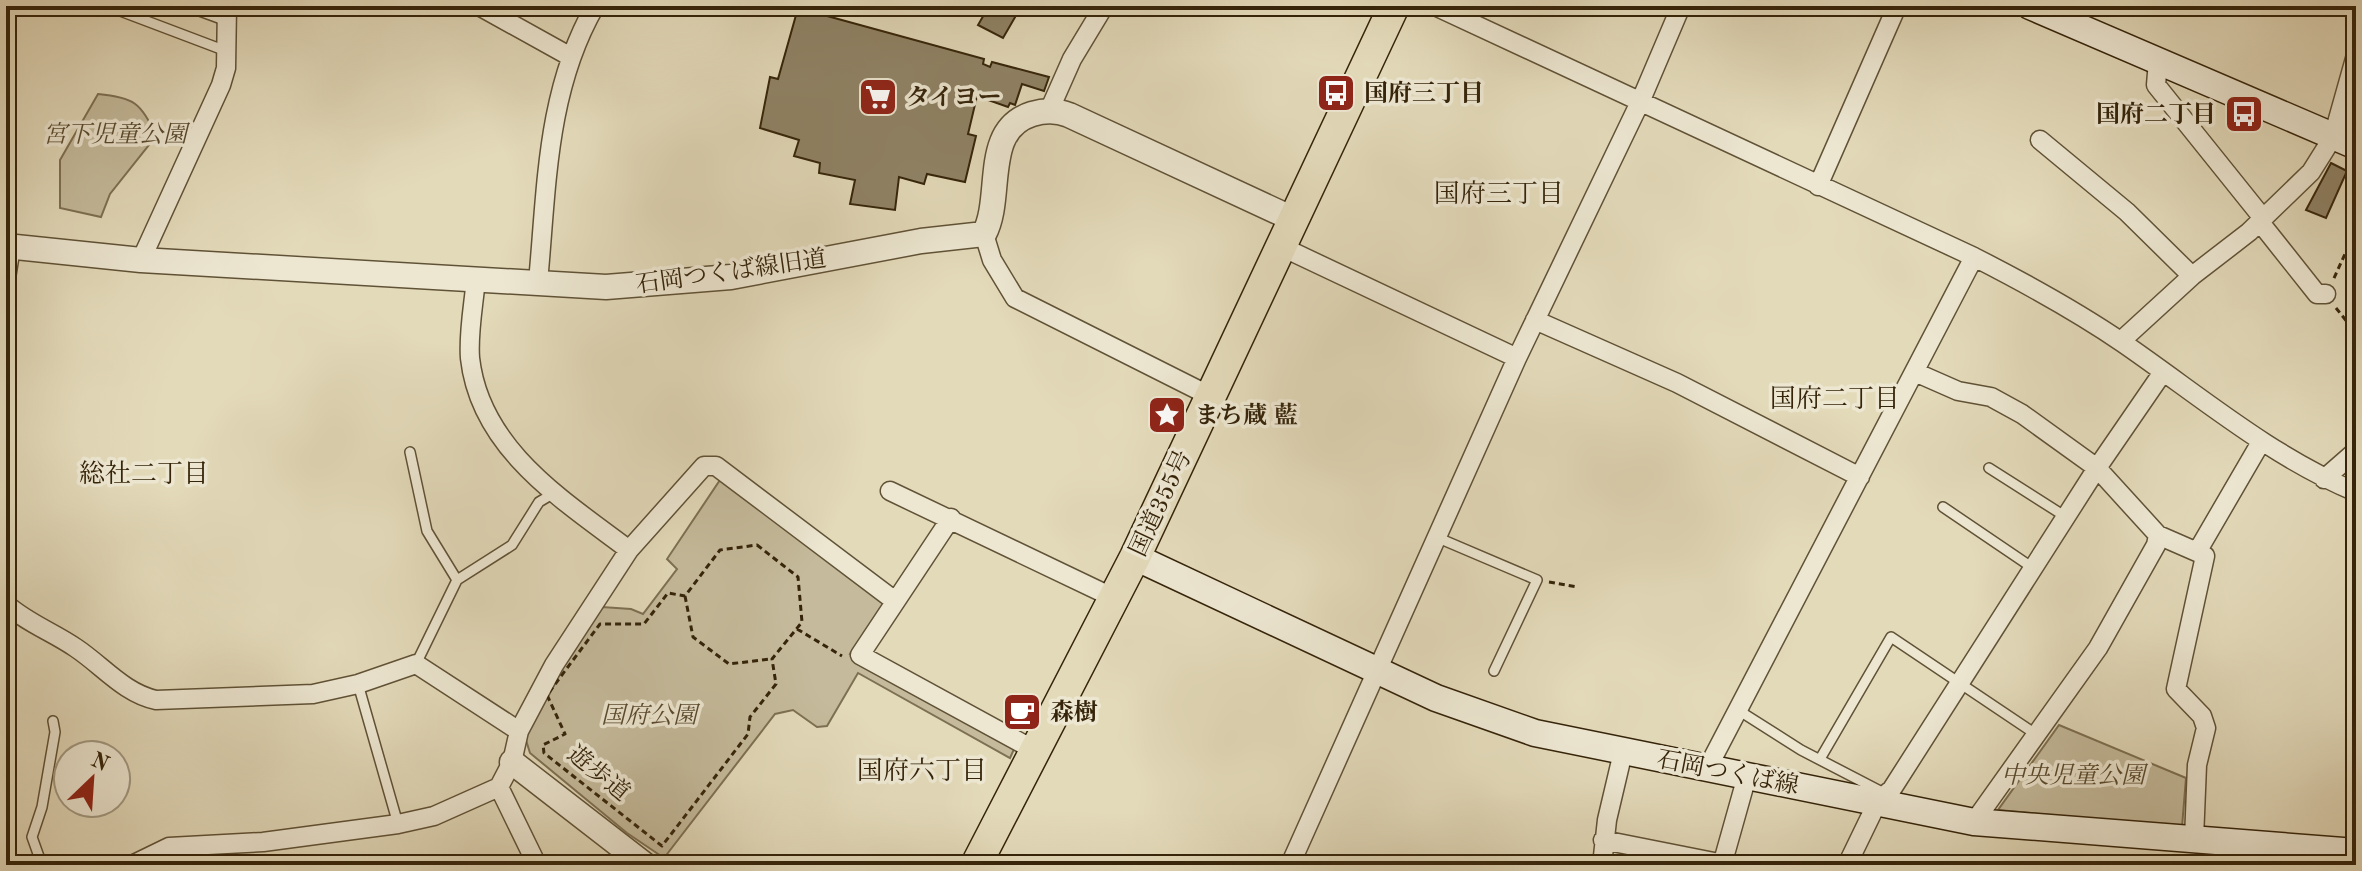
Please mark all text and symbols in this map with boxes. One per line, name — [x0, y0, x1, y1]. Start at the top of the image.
bus stop icon: 国府三丁目 — [1315, 72, 1357, 114]
supermarket icon: タイヨー — [857, 76, 899, 118]
place label: 国府三丁目 — [1364, 80, 1484, 107]
place label: タイヨー — [906, 85, 1002, 111]
bus stop icon: 国府二丁目 — [2223, 93, 2265, 135]
place label: 国府二丁目 — [2096, 101, 2216, 128]
park label: 宮下児童公園 — [43, 121, 191, 148]
district label: 国府三丁目 — [1434, 180, 1564, 208]
street label: 石岡つくば線旧道 — [634, 245, 828, 298]
district label: 国府二丁目 — [1770, 385, 1900, 413]
place icon: まち蔵 藍 — [1146, 394, 1188, 436]
place label: まち蔵 藍 — [1195, 402, 1298, 429]
street label: 国道355号 — [1124, 446, 1197, 560]
district label: 総社二丁目 — [79, 460, 209, 488]
cafe icon: 森樹 — [1001, 691, 1043, 733]
place label: 森樹 — [1050, 699, 1098, 726]
park label: 国府公園 — [601, 702, 701, 729]
north arrow — [52, 739, 132, 819]
street label: 遊歩道 — [562, 740, 635, 807]
street label: 石岡つくば線 — [1655, 746, 1801, 799]
text: N — [87, 749, 112, 776]
district label: 国府六丁目 — [857, 757, 987, 785]
park label: 中央児童公園 — [2001, 762, 2149, 789]

